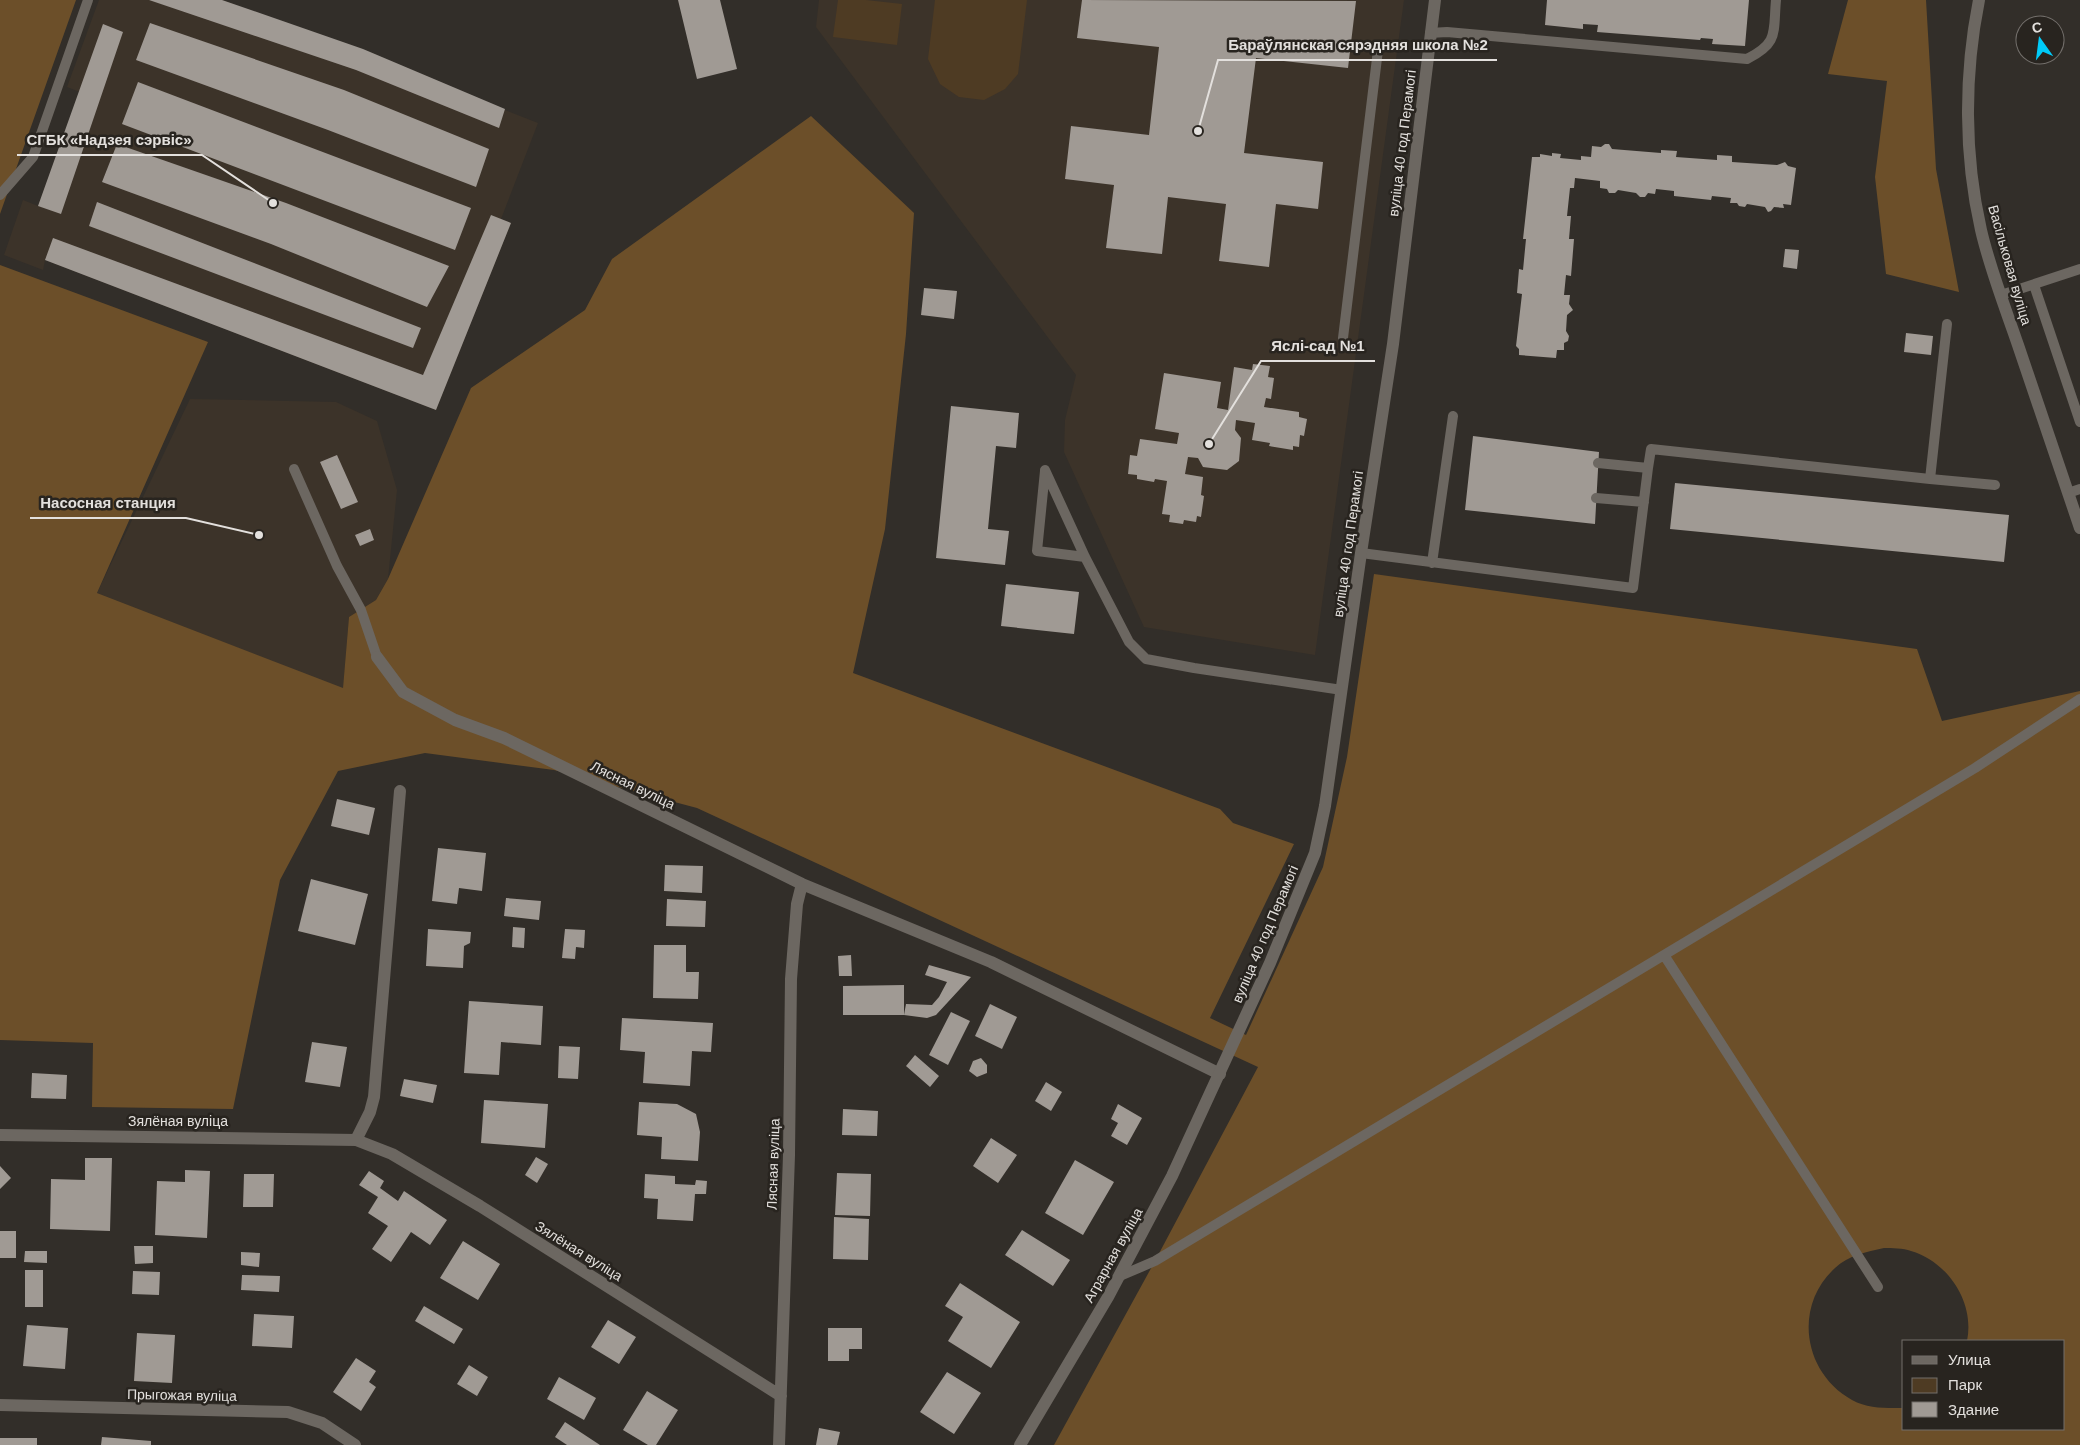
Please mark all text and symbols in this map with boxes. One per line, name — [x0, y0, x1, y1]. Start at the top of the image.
north arrow — [2015, 15, 2065, 65]
text: С — [2030, 18, 2044, 36]
callout: Бараўлянская сярэдняя школа №2 — [1218, 30, 1497, 60]
text: Бараўлянская сярэдняя школа №2 — [1228, 36, 1488, 53]
street label: вуліца 40 год Перамогі — [1385, 69, 1419, 217]
callout: СГБК «Надзея сэрвіс» — [17, 125, 202, 155]
text: СГБК «Надзея сэрвіс» — [26, 131, 192, 148]
street label: Васільковая вуліца — [1985, 203, 2035, 327]
callout: Яслі-сад №1 — [1261, 331, 1375, 361]
text: Яслі-сад №1 — [1271, 337, 1365, 354]
street label: вуліца 40 год Перамогі — [1330, 470, 1366, 618]
callout: Насосная станция — [30, 488, 186, 518]
text: Насосная станция — [40, 494, 176, 511]
street label: Лясная вуліца — [588, 758, 678, 812]
street label: вуліца 40 год Перамогі — [1229, 863, 1301, 1005]
street label: Зялёная вуліца — [128, 1113, 228, 1129]
street label: Лясная вуліца — [763, 1118, 783, 1210]
street label: Аграрная вуліца — [1080, 1205, 1146, 1305]
street label: Зялёная вуліца — [532, 1218, 626, 1284]
legend — [1902, 1340, 2065, 1430]
text: Улица — [1948, 1351, 1991, 1368]
text: Парк — [1948, 1376, 1982, 1393]
street label: Прыгожая вуліца — [127, 1386, 237, 1404]
text: Здание — [1948, 1401, 1999, 1418]

